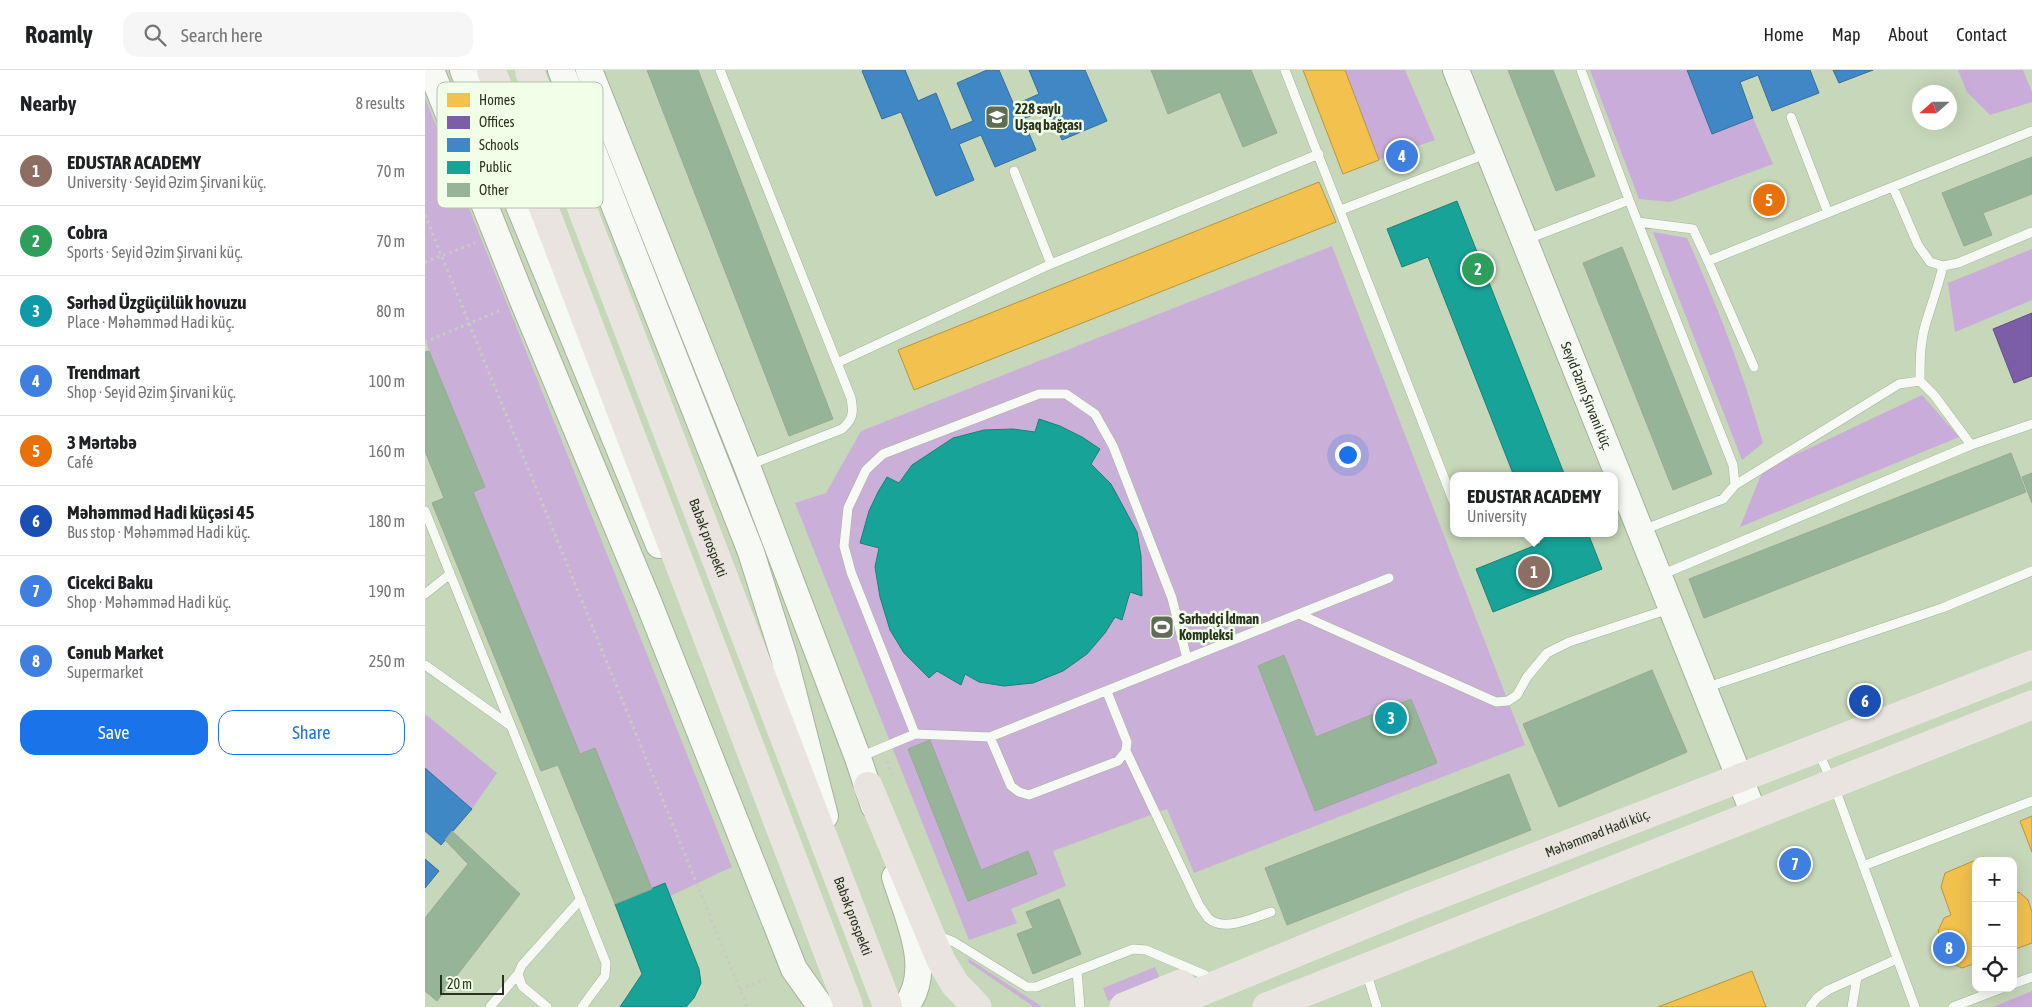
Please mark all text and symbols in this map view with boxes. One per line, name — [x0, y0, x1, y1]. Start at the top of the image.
search box — [123, 12, 473, 57]
text: Roamly — [25, 21, 93, 48]
icon: search — [141, 21, 169, 49]
text: Search here — [181, 24, 263, 46]
text: Home — [1764, 24, 1804, 45]
text: Map — [1832, 24, 1861, 45]
text: About — [1889, 24, 1928, 45]
text: Contact — [1956, 24, 2007, 45]
legend — [437, 82, 603, 208]
north arrow — [1912, 85, 1957, 130]
text: Nearby — [20, 91, 76, 115]
text: Homes — [479, 92, 515, 108]
text: 8 results — [355, 94, 405, 112]
place label: 228 saylı Uşaq bağçası — [1015, 101, 1082, 133]
school or university icon: 228 saylı Uşaq bağçası — [984, 104, 1010, 130]
text: Offices — [479, 114, 515, 130]
text: Schools — [479, 137, 519, 153]
pin: 4 — [1386, 137, 1418, 175]
text: EDUSTAR ACADEMY — [67, 151, 201, 173]
text: Public — [479, 159, 512, 175]
text: 1 — [32, 162, 40, 180]
text: 70 m — [376, 162, 405, 180]
text: University · Seyid Əzim Şirvani küç. — [67, 173, 266, 191]
pin: 5 — [1753, 181, 1785, 219]
text: Other — [479, 182, 509, 198]
text: Cobra — [67, 221, 108, 243]
text: 2 — [32, 232, 40, 250]
text: 70 m — [376, 232, 405, 250]
text: Sports · Seyid Əzim Şirvani küç. — [67, 243, 243, 261]
pin: 2 — [1462, 250, 1494, 288]
text: Sərhəd Üzgüçülük hovuzu — [67, 291, 246, 313]
text: 3 — [32, 302, 40, 320]
text: 80 m — [376, 302, 405, 320]
text: Place · Məhəmməd Hadi küç. — [67, 313, 234, 331]
street label: Seyid Əzim Şirvani küç. — [1558, 339, 1615, 452]
text: Trendmart — [67, 361, 140, 383]
text: 4 — [32, 372, 40, 390]
text: 100 m — [369, 372, 405, 390]
text: Shop · Seyid Əzim Şirvani küç. — [67, 383, 236, 401]
text: 3 Mərtəbə — [67, 431, 137, 453]
text: 5 — [32, 442, 40, 460]
text: 160 m — [369, 442, 405, 460]
your location — [1335, 442, 1361, 468]
text: Café — [67, 453, 93, 471]
popup — [1450, 472, 1618, 537]
text: EDUSTAR ACADEMY — [1467, 485, 1601, 507]
street label: Babək prospekti — [686, 496, 731, 579]
text: Məhəmməd Hadi küçəsi 45 — [67, 501, 254, 523]
text: University — [1467, 507, 1527, 525]
text: 6 — [32, 512, 40, 530]
text: 180 m — [369, 512, 405, 530]
text: Bus stop · Məhəmməd Hadi küç. — [67, 523, 250, 541]
pin: 1 — [1518, 553, 1550, 591]
text: Cicekci Baku — [67, 571, 153, 593]
text: 7 — [32, 582, 40, 600]
text: 190 m — [369, 582, 405, 600]
text: Shop · Məhəmməd Hadi küç. — [67, 593, 231, 611]
place label: Sərhədçi İdman Kompleksi — [1179, 610, 1259, 643]
sports icon: Sərhədçi İdman Kompleksi — [1149, 614, 1175, 640]
text: Cənub Market — [67, 641, 163, 663]
text: 8 — [32, 652, 40, 670]
text: 250 m — [369, 652, 405, 670]
text: Supermarket — [67, 663, 143, 681]
pin: 6 — [1849, 682, 1881, 720]
pin: 3 — [1375, 699, 1407, 737]
button: Save — [20, 710, 208, 755]
button: Share — [218, 710, 405, 755]
street label: Məhəmməd Hadi küç. — [1543, 806, 1652, 861]
pin: 7 — [1779, 845, 1811, 883]
map controls — [1972, 857, 2017, 992]
button: + — [1972, 857, 2017, 902]
street label: Babək prospekti — [831, 874, 875, 958]
button: − — [1972, 902, 2017, 947]
pin: 8 — [1933, 929, 1965, 967]
button: locate — [1972, 947, 2017, 992]
scale bar — [440, 972, 504, 995]
text: 20 m — [447, 976, 472, 992]

